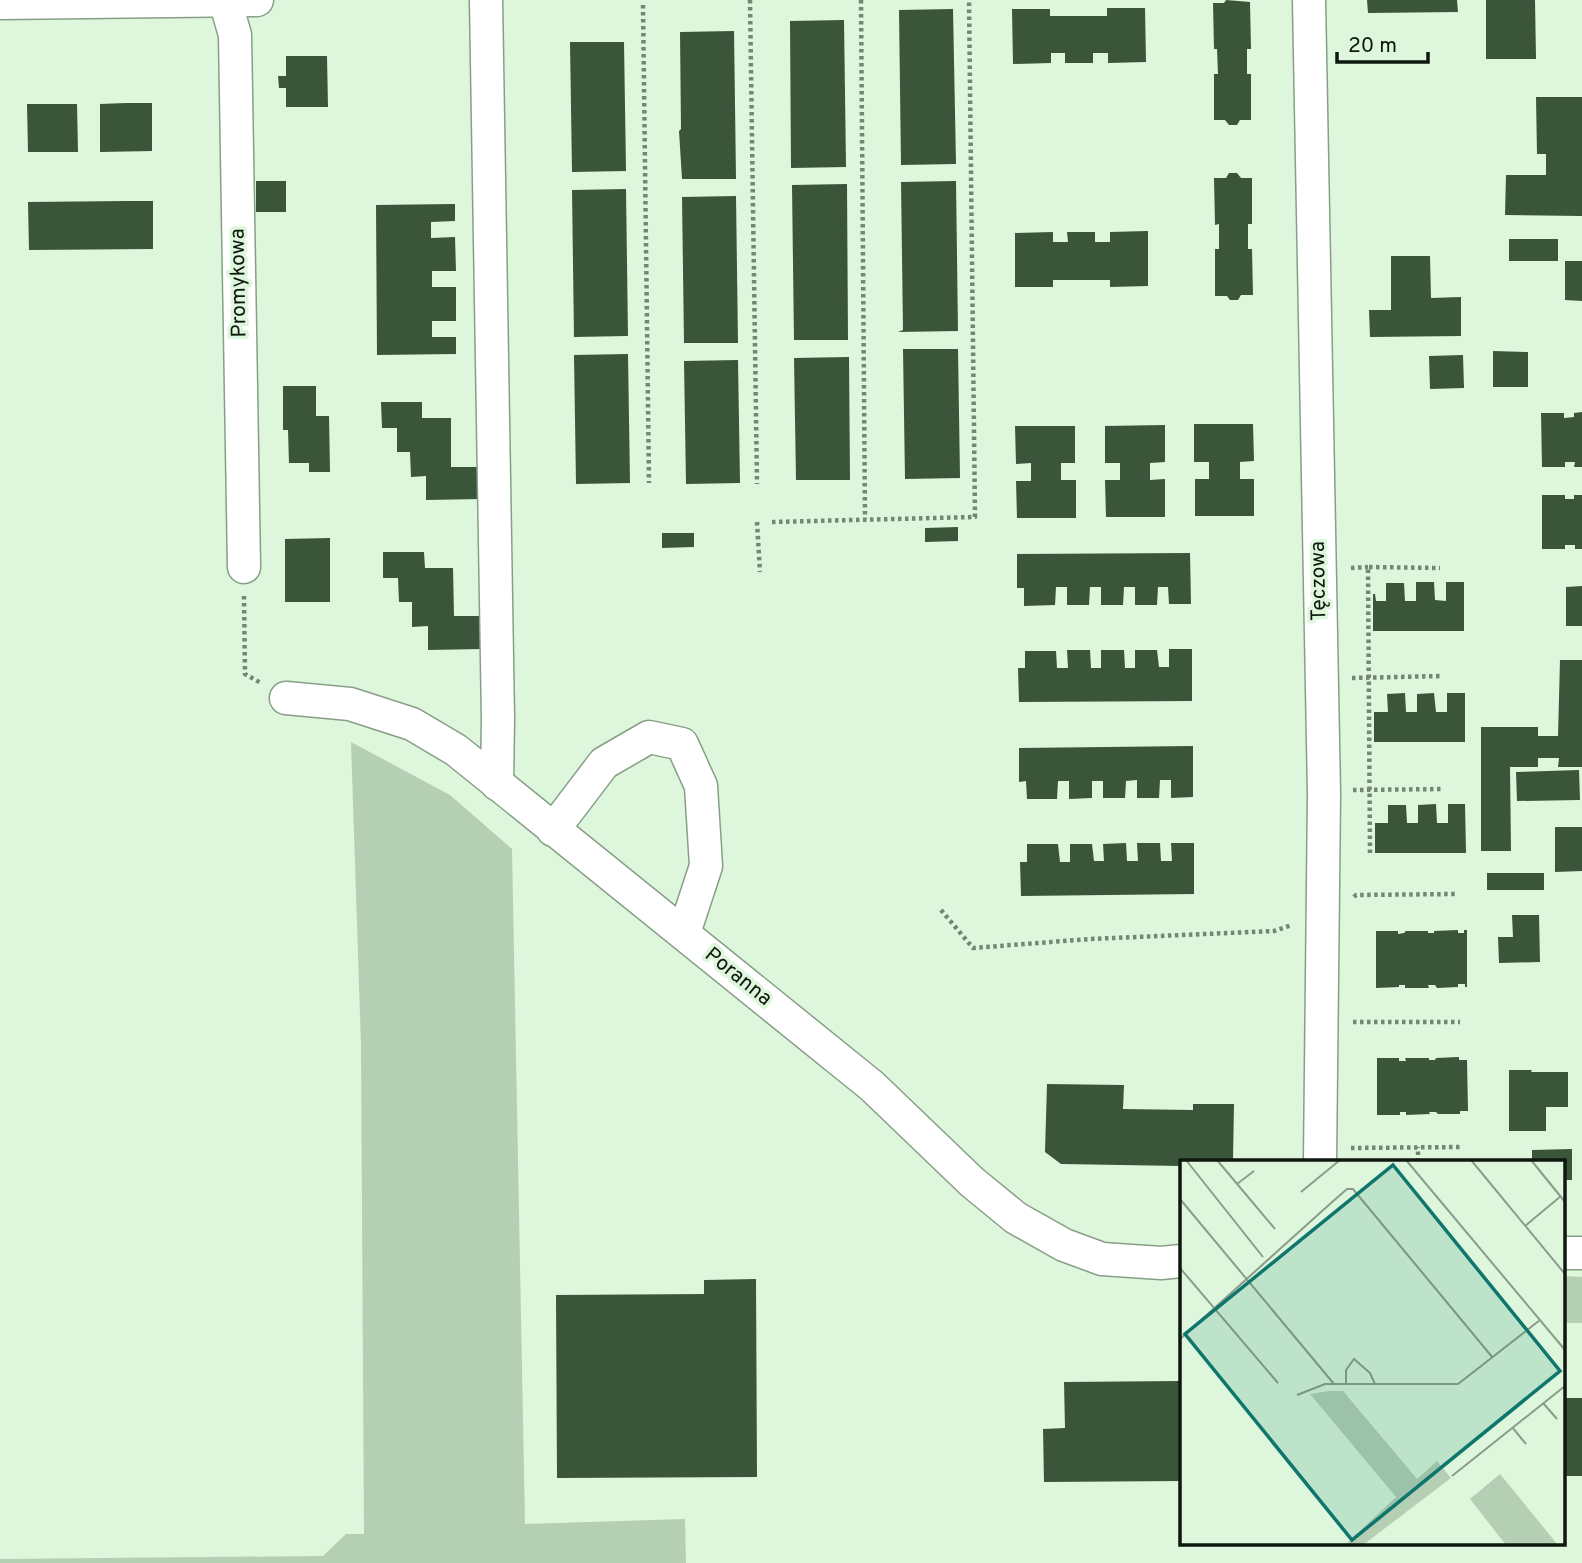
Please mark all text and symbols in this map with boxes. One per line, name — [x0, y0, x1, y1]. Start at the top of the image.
scale bar — [1337, 21, 1428, 65]
text: 20 m — [1348, 33, 1397, 60]
street label: Promykowa — [225, 228, 253, 338]
street label: Tęczowa — [1305, 541, 1333, 621]
street label: Poranna — [699, 942, 777, 1012]
inset map — [1180, 1160, 1564, 1546]

